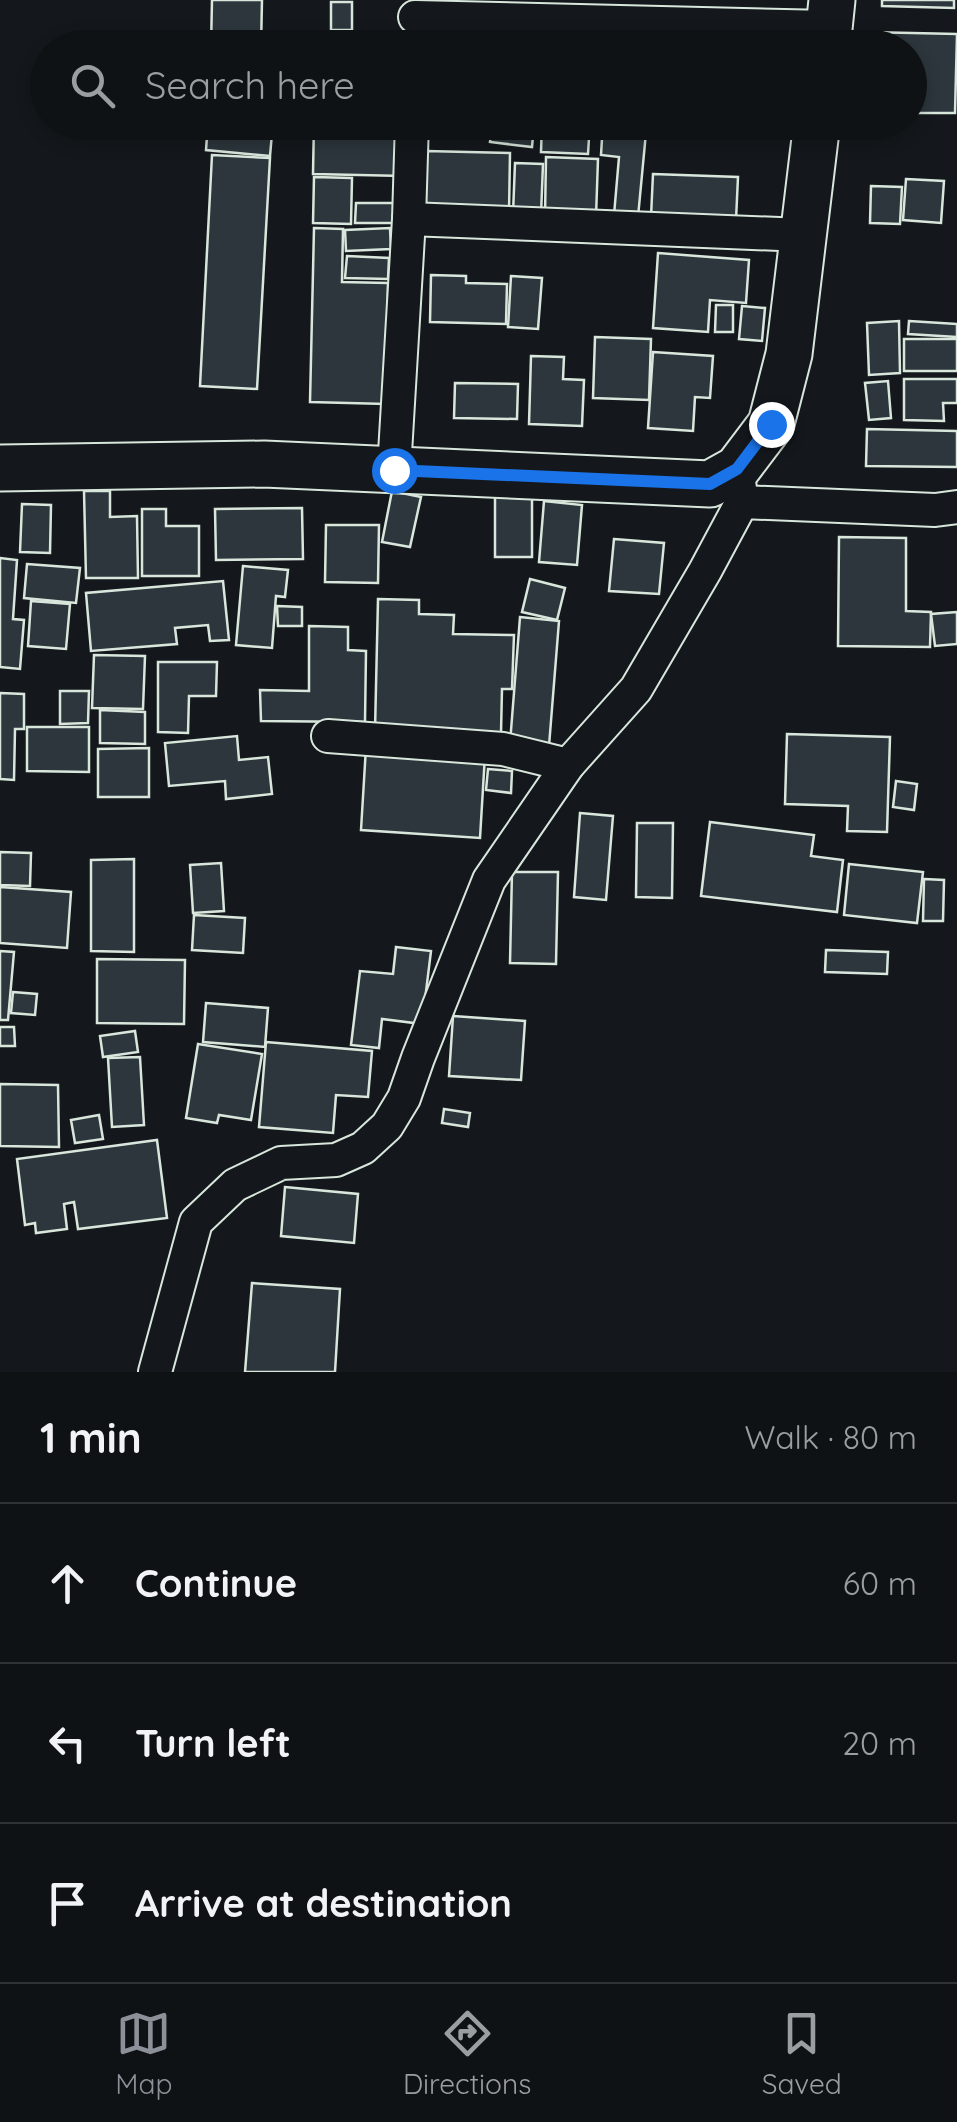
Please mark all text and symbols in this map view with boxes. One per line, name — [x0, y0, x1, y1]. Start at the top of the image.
search box — [30, 30, 927, 140]
icon: search — [65, 58, 120, 113]
text: Search here — [145, 61, 355, 109]
route end — [749, 402, 795, 448]
route start — [372, 448, 418, 494]
text: 1 min — [40, 1411, 142, 1464]
text: Walk · 80 m — [745, 1417, 917, 1457]
icon: ahead — [40, 1556, 95, 1611]
text: Continue — [135, 1559, 297, 1607]
text: 60 m — [843, 1563, 917, 1603]
icon: left — [40, 1716, 95, 1771]
text: Turn left — [135, 1719, 291, 1767]
text: 20 m — [842, 1723, 917, 1763]
icon: arrive — [40, 1876, 95, 1931]
text: Arrive at destination — [135, 1879, 512, 1927]
tab: Map — [115, 2006, 172, 2101]
tab: Directions — [403, 2006, 531, 2101]
tab: Saved — [762, 2006, 842, 2101]

